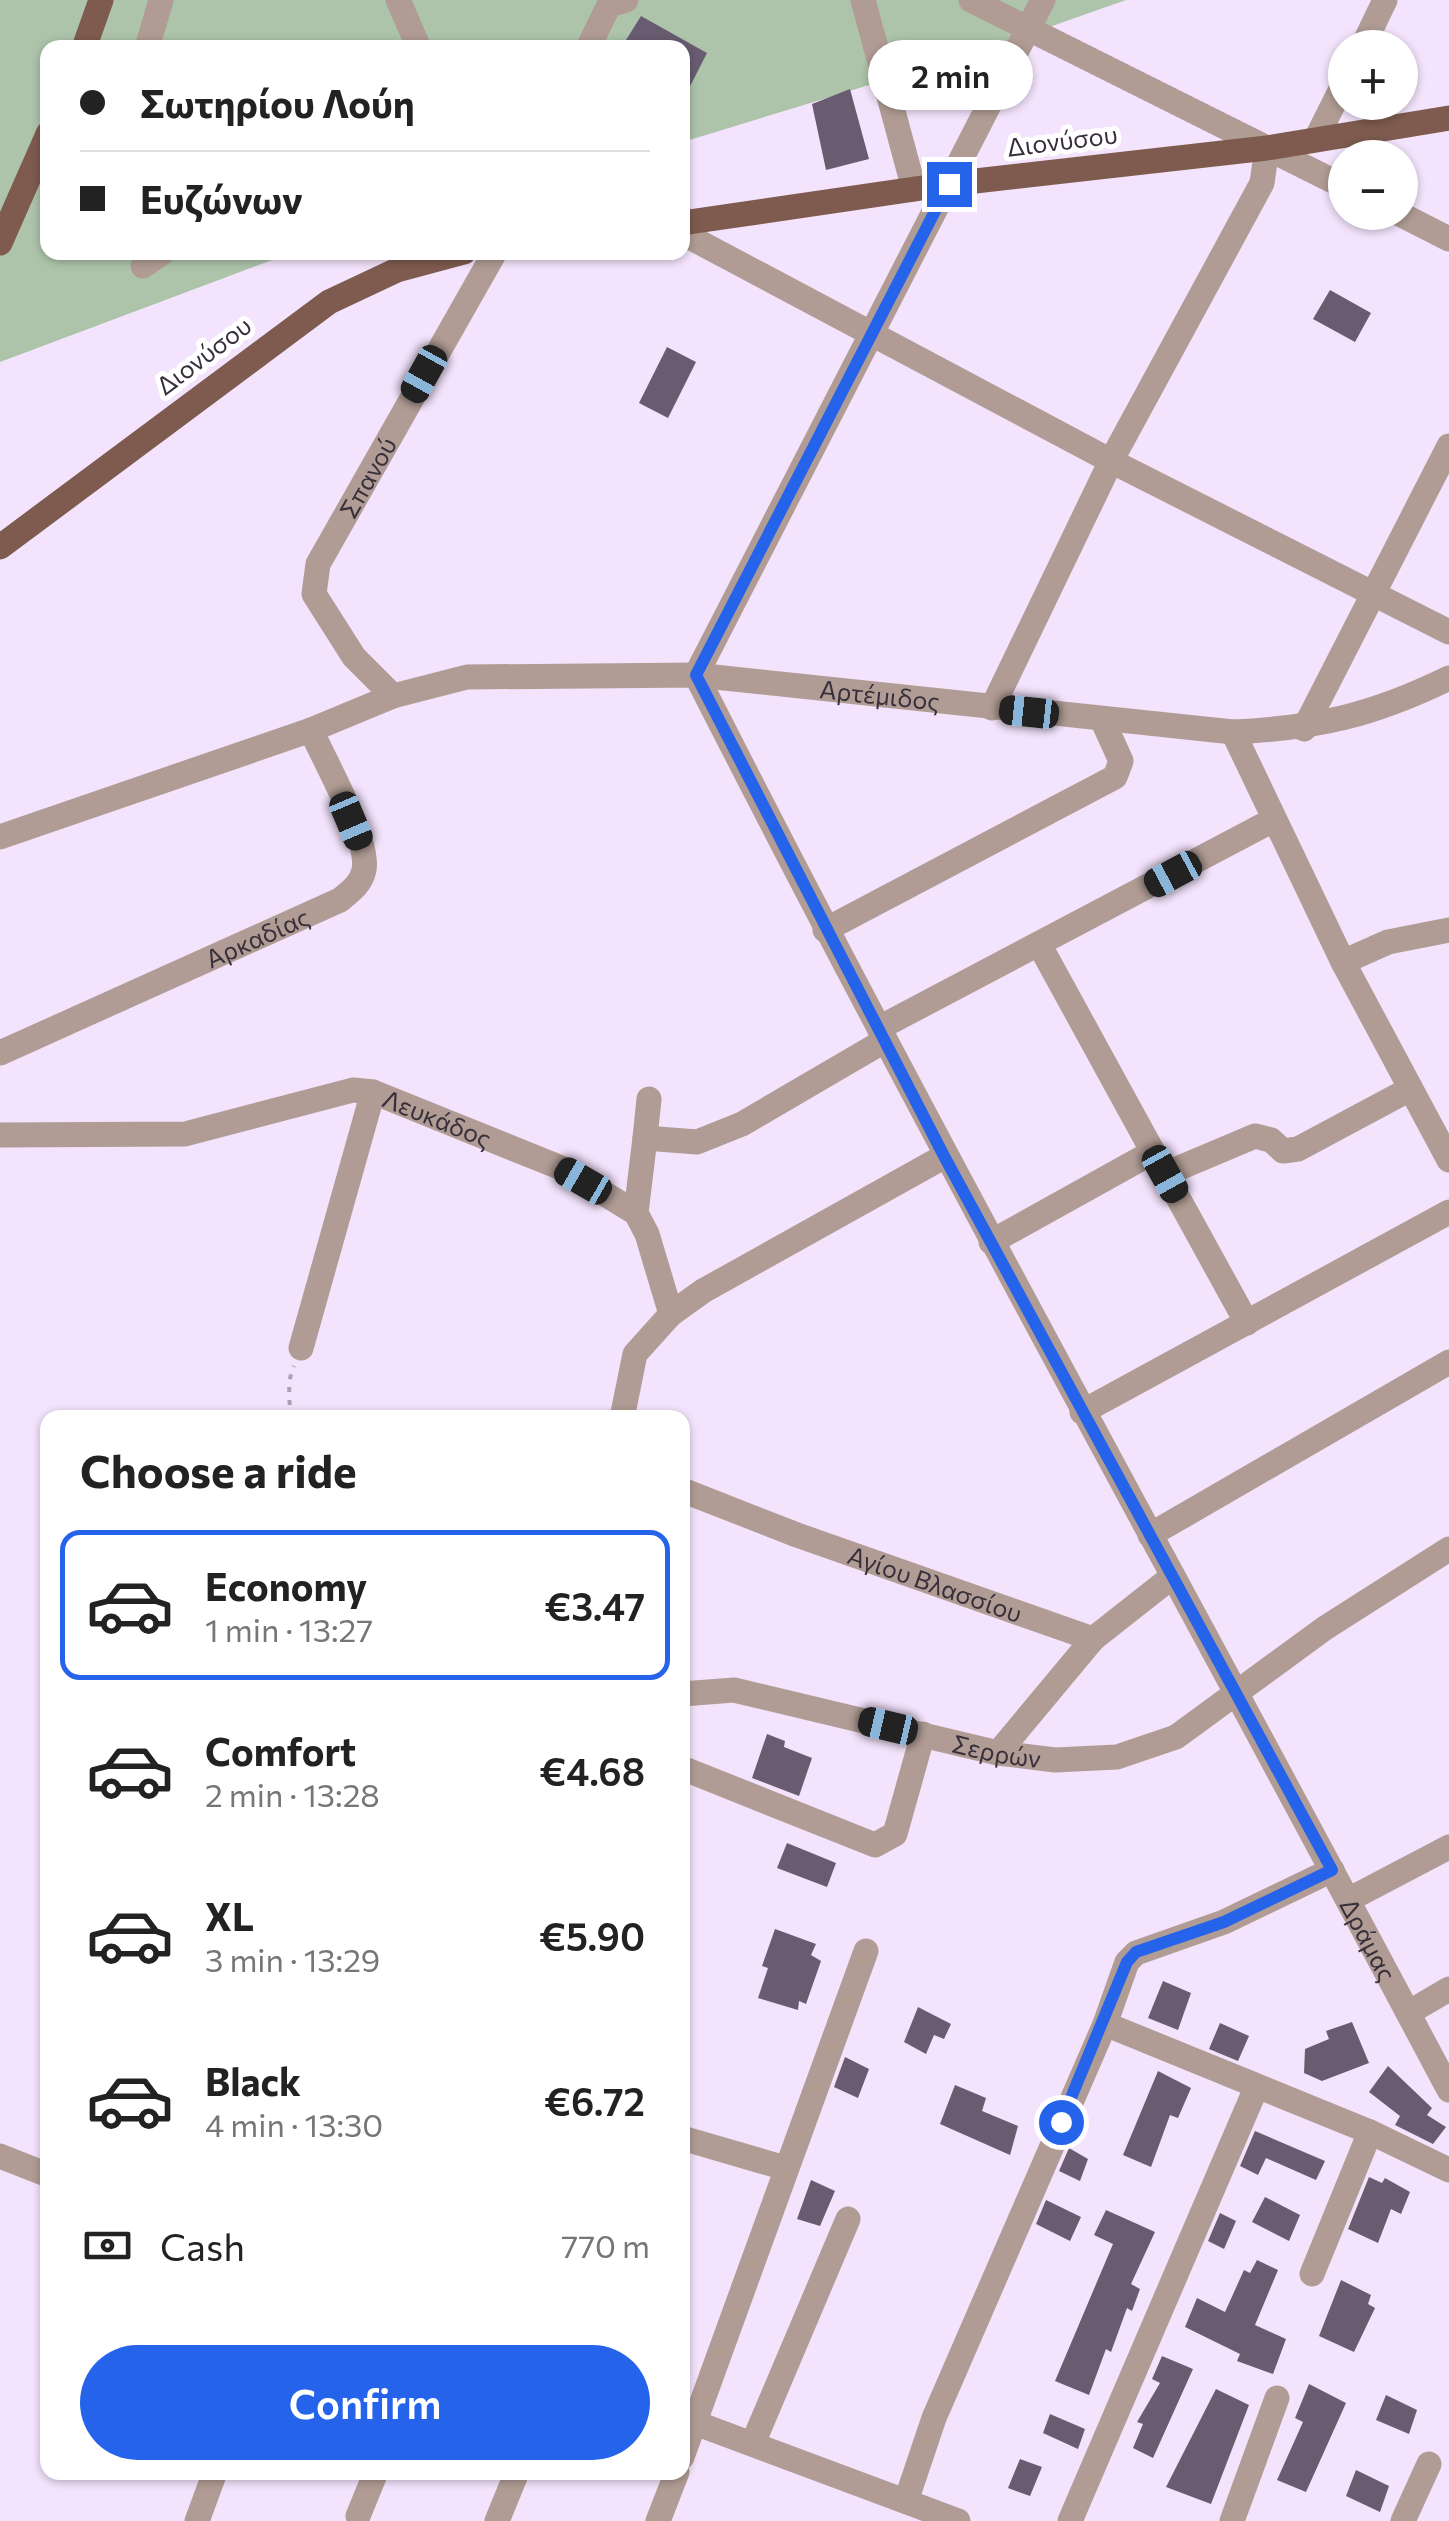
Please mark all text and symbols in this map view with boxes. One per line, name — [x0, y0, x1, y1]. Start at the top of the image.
map controls — [1328, 30, 1418, 230]
button: + — [1328, 30, 1418, 120]
callout: 2 min — [866, 39, 1032, 109]
text: 2 min — [911, 55, 990, 95]
text: Σωτηρίου Λούη — [140, 79, 415, 126]
street label: Διονύσου — [1005, 118, 1119, 162]
button: − — [1328, 140, 1418, 230]
route end — [927, 162, 972, 207]
text: Ευζώνων — [140, 175, 302, 222]
street label: Διονύσου — [150, 310, 256, 400]
car — [396, 340, 452, 408]
street label: Σπανού — [333, 431, 402, 523]
street label: Αρτέμιδος — [818, 673, 941, 716]
car — [998, 694, 1060, 730]
car — [325, 788, 377, 854]
car — [1139, 847, 1207, 901]
street label: Αρκαδίας — [201, 901, 314, 974]
street label: Λευκάδος — [379, 1083, 496, 1153]
car — [1137, 1140, 1193, 1208]
car — [550, 1153, 616, 1209]
text: Choose a ride — [80, 1442, 357, 1497]
street label: Αγίου Βλασσίου — [844, 1539, 1026, 1628]
icon: car — [85, 1560, 175, 1650]
text: Economy — [205, 1562, 367, 1609]
text: €3.47 — [545, 1582, 645, 1629]
text: 1 min · 13:27 — [205, 1609, 373, 1649]
car — [855, 1705, 921, 1747]
icon: car — [85, 1725, 175, 1815]
text: Comfort — [205, 1727, 356, 1774]
street label: Σερρών — [950, 1728, 1043, 1773]
text: €4.68 — [540, 1747, 645, 1794]
text: 2 min · 13:28 — [205, 1774, 380, 1814]
icon: car — [85, 1890, 175, 1980]
text: XL — [205, 1892, 254, 1939]
street label: Δράμας — [1334, 1892, 1403, 1986]
text: €5.90 — [539, 1912, 645, 1959]
text: 3 min · 13:29 — [205, 1939, 380, 1979]
icon: car — [85, 2055, 175, 2145]
text: Black — [205, 2057, 301, 2104]
text: €6.72 — [544, 2077, 645, 2124]
route start — [1039, 2100, 1084, 2145]
text: 4 min · 13:30 — [205, 2104, 383, 2144]
icon: cash — [80, 2218, 135, 2273]
text: Cash — [160, 2222, 245, 2269]
text: 770 m — [561, 2225, 650, 2265]
button: Confirm — [80, 2345, 650, 2460]

